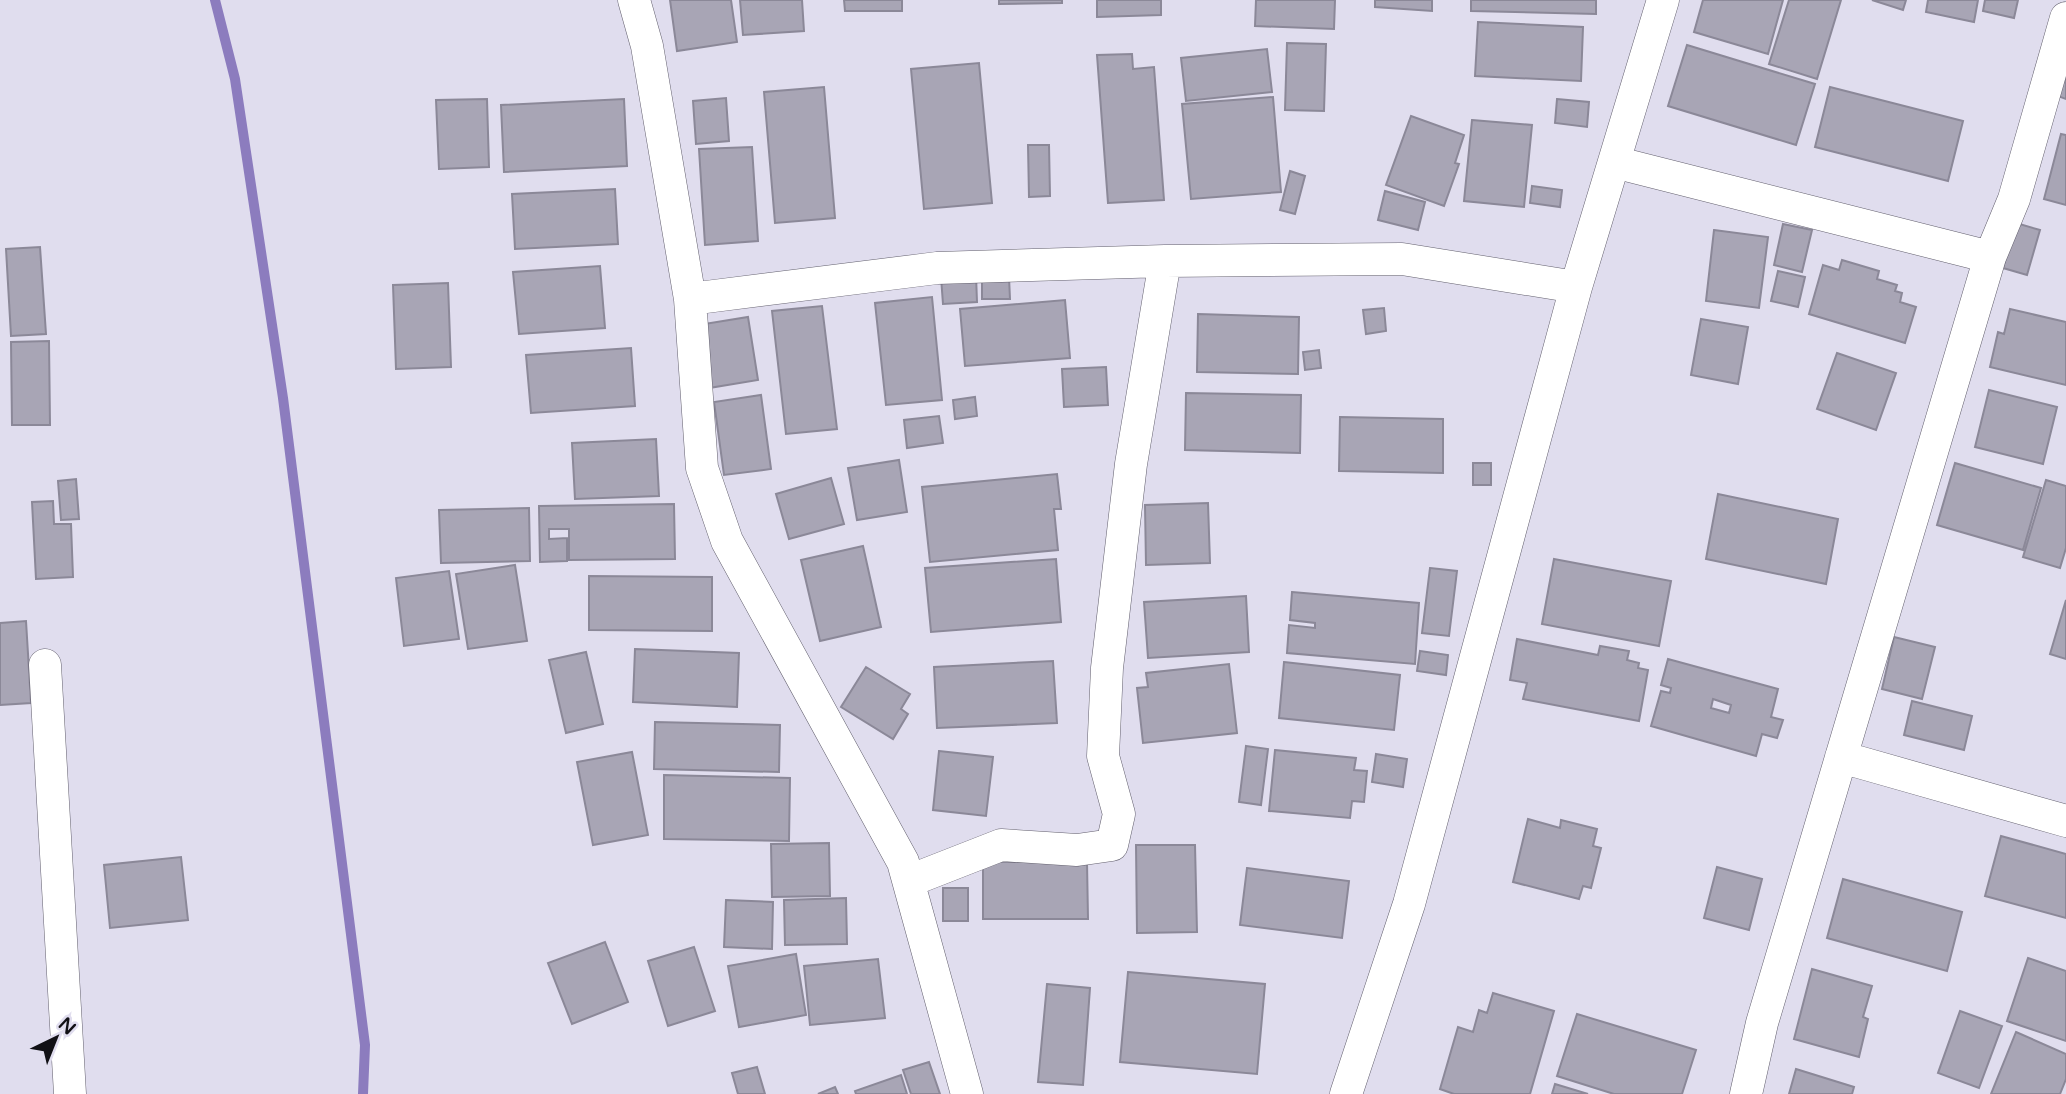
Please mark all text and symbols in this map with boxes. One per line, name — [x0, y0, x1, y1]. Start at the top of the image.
north arrow — [21, 1003, 91, 1073]
text: N — [54, 1013, 80, 1040]

